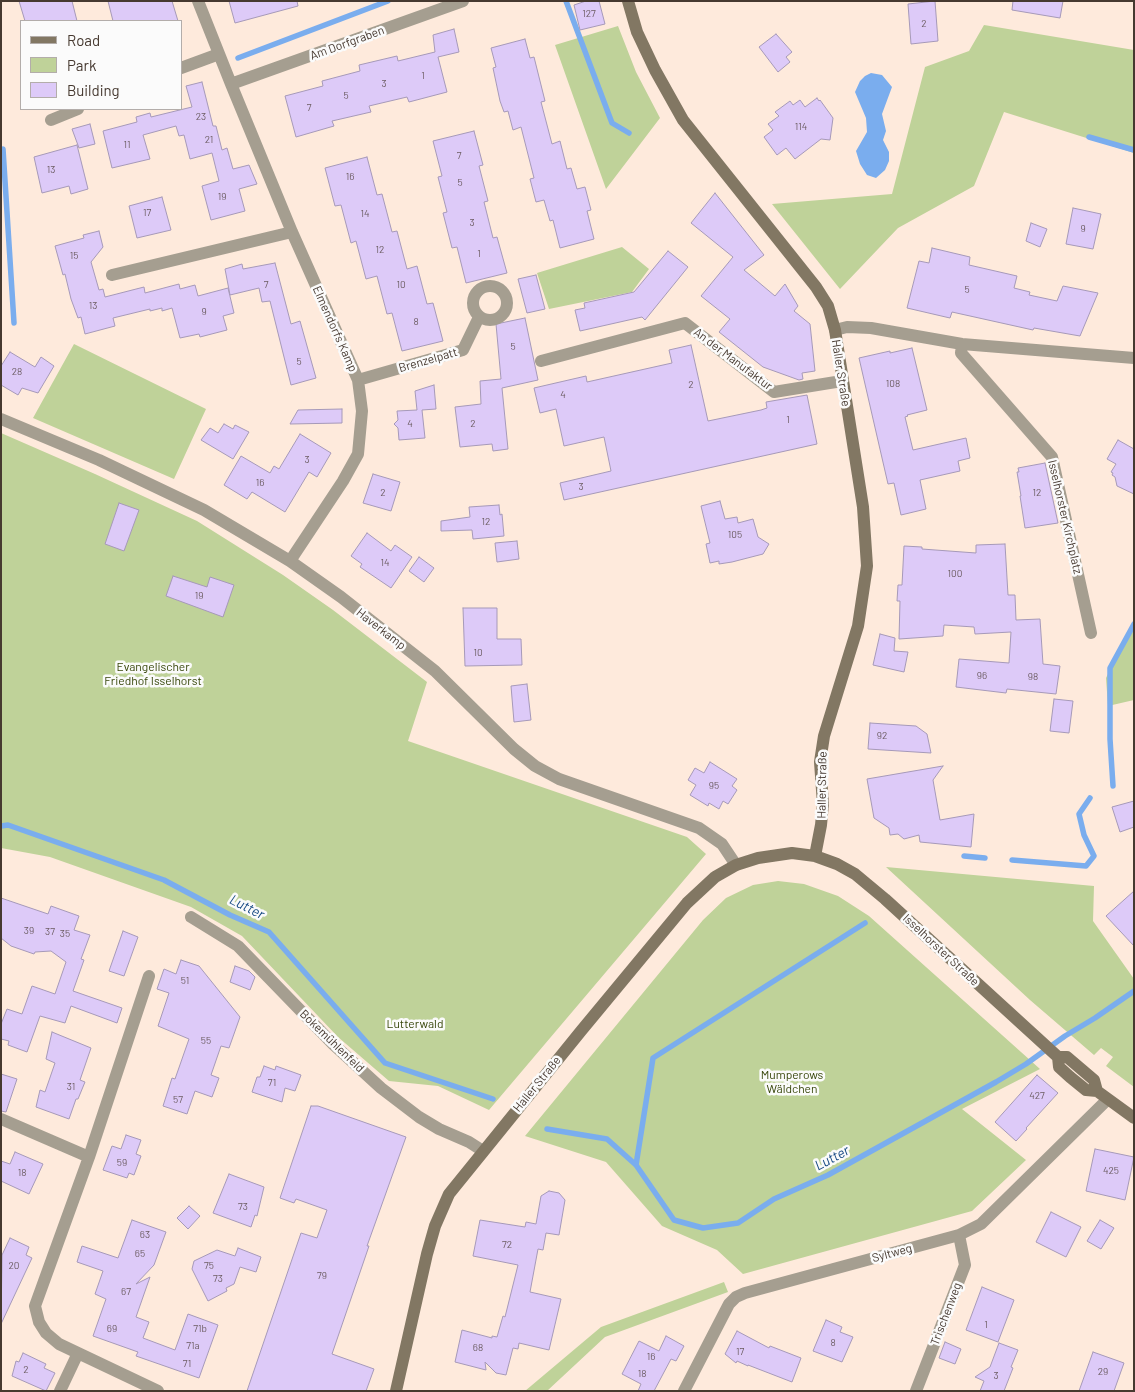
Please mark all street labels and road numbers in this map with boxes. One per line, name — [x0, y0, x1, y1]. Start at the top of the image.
street label: Am Dorfgraben — [308, 23, 386, 63]
street label: Elmendorfs Kamp — [310, 284, 360, 374]
street label: An der Manufaktur — [691, 325, 775, 393]
street label: Haller Straße — [829, 338, 853, 408]
street label: Brenzelpatt — [397, 345, 459, 375]
street label: Isselhorster Kirchplatz — [1045, 459, 1085, 575]
street label: Haverkamp — [353, 605, 409, 653]
street label: Haller Straße — [814, 751, 830, 819]
street label: Isselhorster Straße — [900, 911, 982, 989]
street label: Bokemühlenfeld — [297, 1007, 367, 1075]
street label: Haller Straße — [510, 1053, 564, 1115]
street label: Syltweg — [870, 1241, 914, 1265]
street label: Trischenweg — [927, 1281, 965, 1347]

